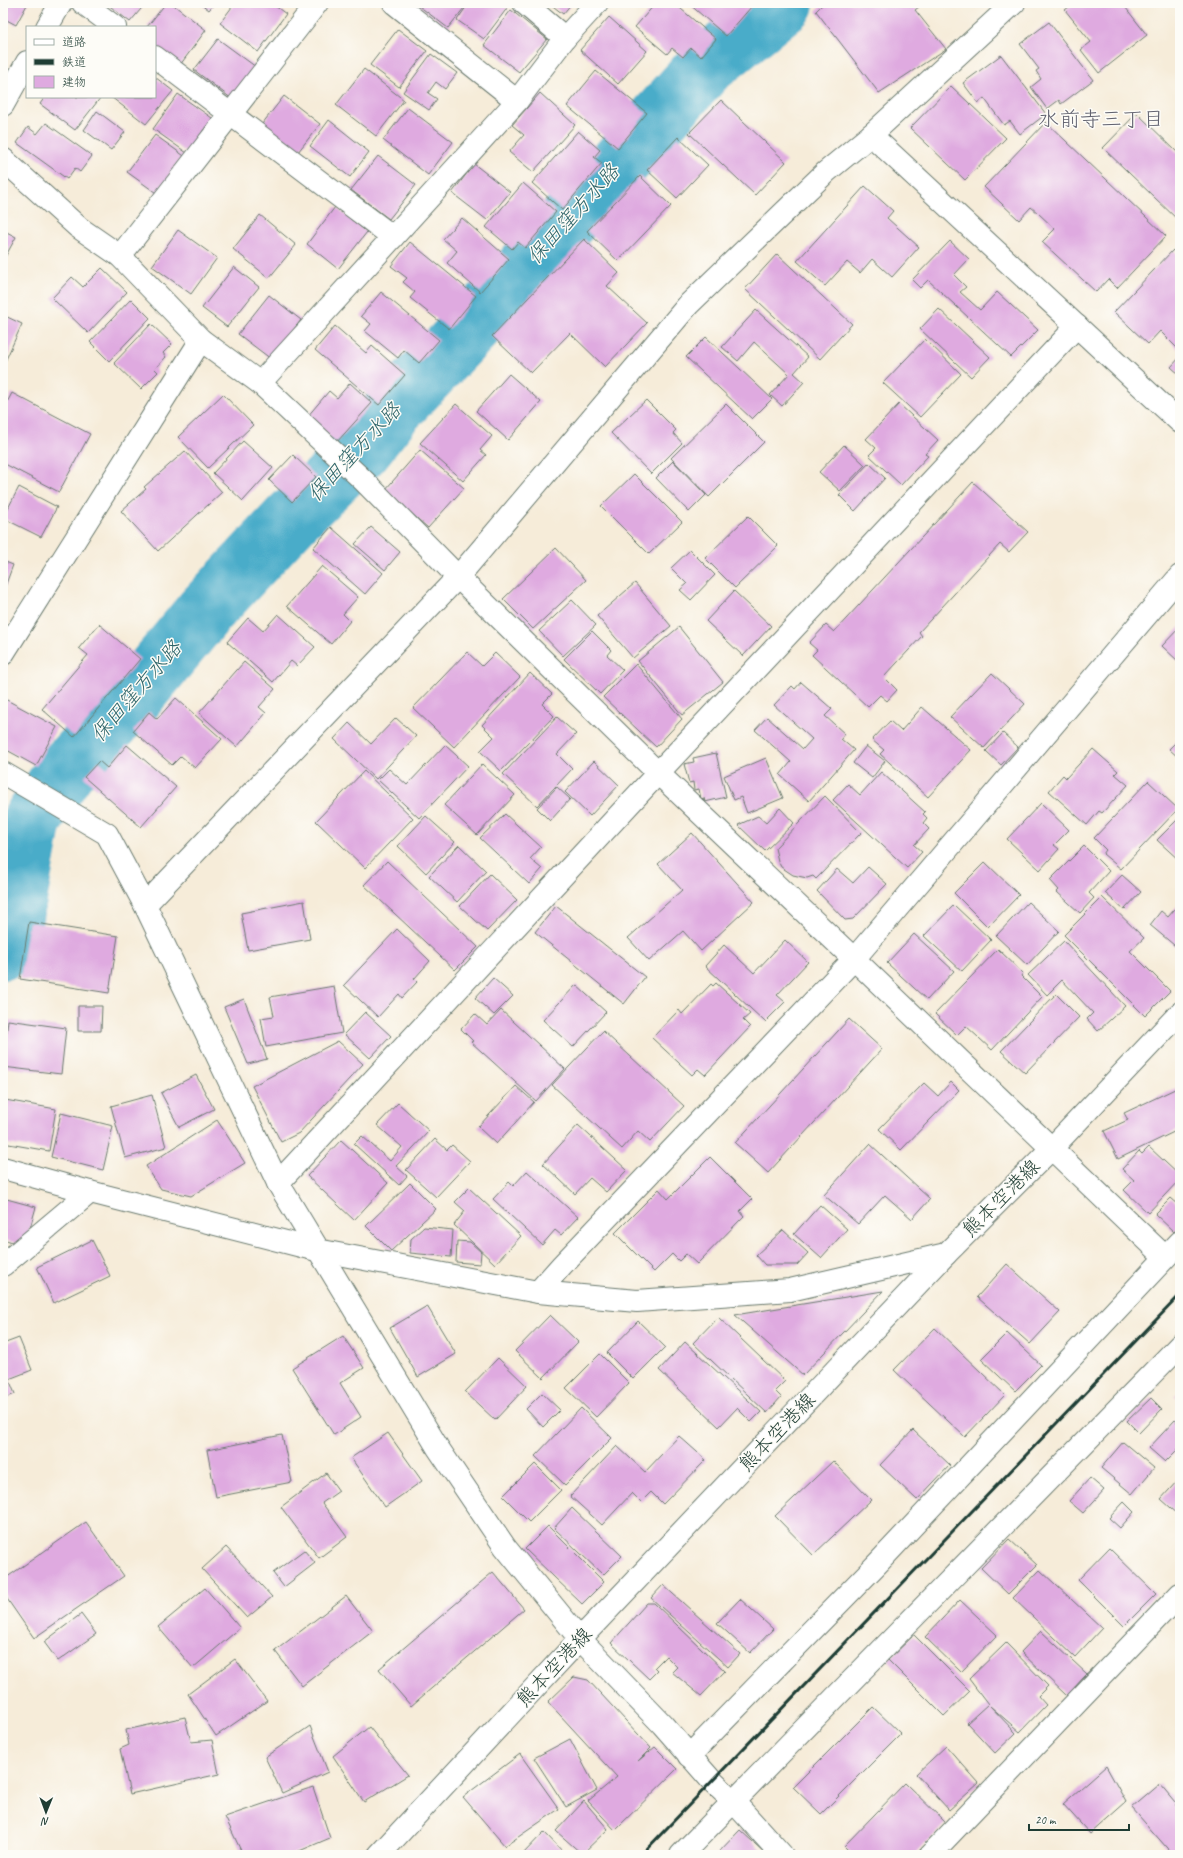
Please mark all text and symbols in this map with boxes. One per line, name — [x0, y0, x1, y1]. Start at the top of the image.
legend — [26, 26, 156, 98]
text: 道路 — [62, 34, 86, 50]
text: 鉄道 — [62, 54, 86, 70]
text: 建物 — [62, 74, 86, 90]
district label: 水前寺三丁目 — [1038, 106, 1164, 132]
water label: 保田窪方水路 — [521, 158, 625, 270]
water label: 保田窪方水路 — [302, 396, 407, 507]
water label: 保田窪方水路 — [85, 634, 188, 747]
street label: 熊本空港線 — [957, 1154, 1045, 1242]
street label: 熊本空港線 — [733, 1387, 821, 1477]
street label: 熊本空港線 — [511, 1622, 597, 1712]
north arrow — [26, 1792, 66, 1832]
scale bar — [1029, 1806, 1129, 1832]
text: 20 m — [1035, 1812, 1057, 1828]
text: N — [40, 1815, 49, 1829]

